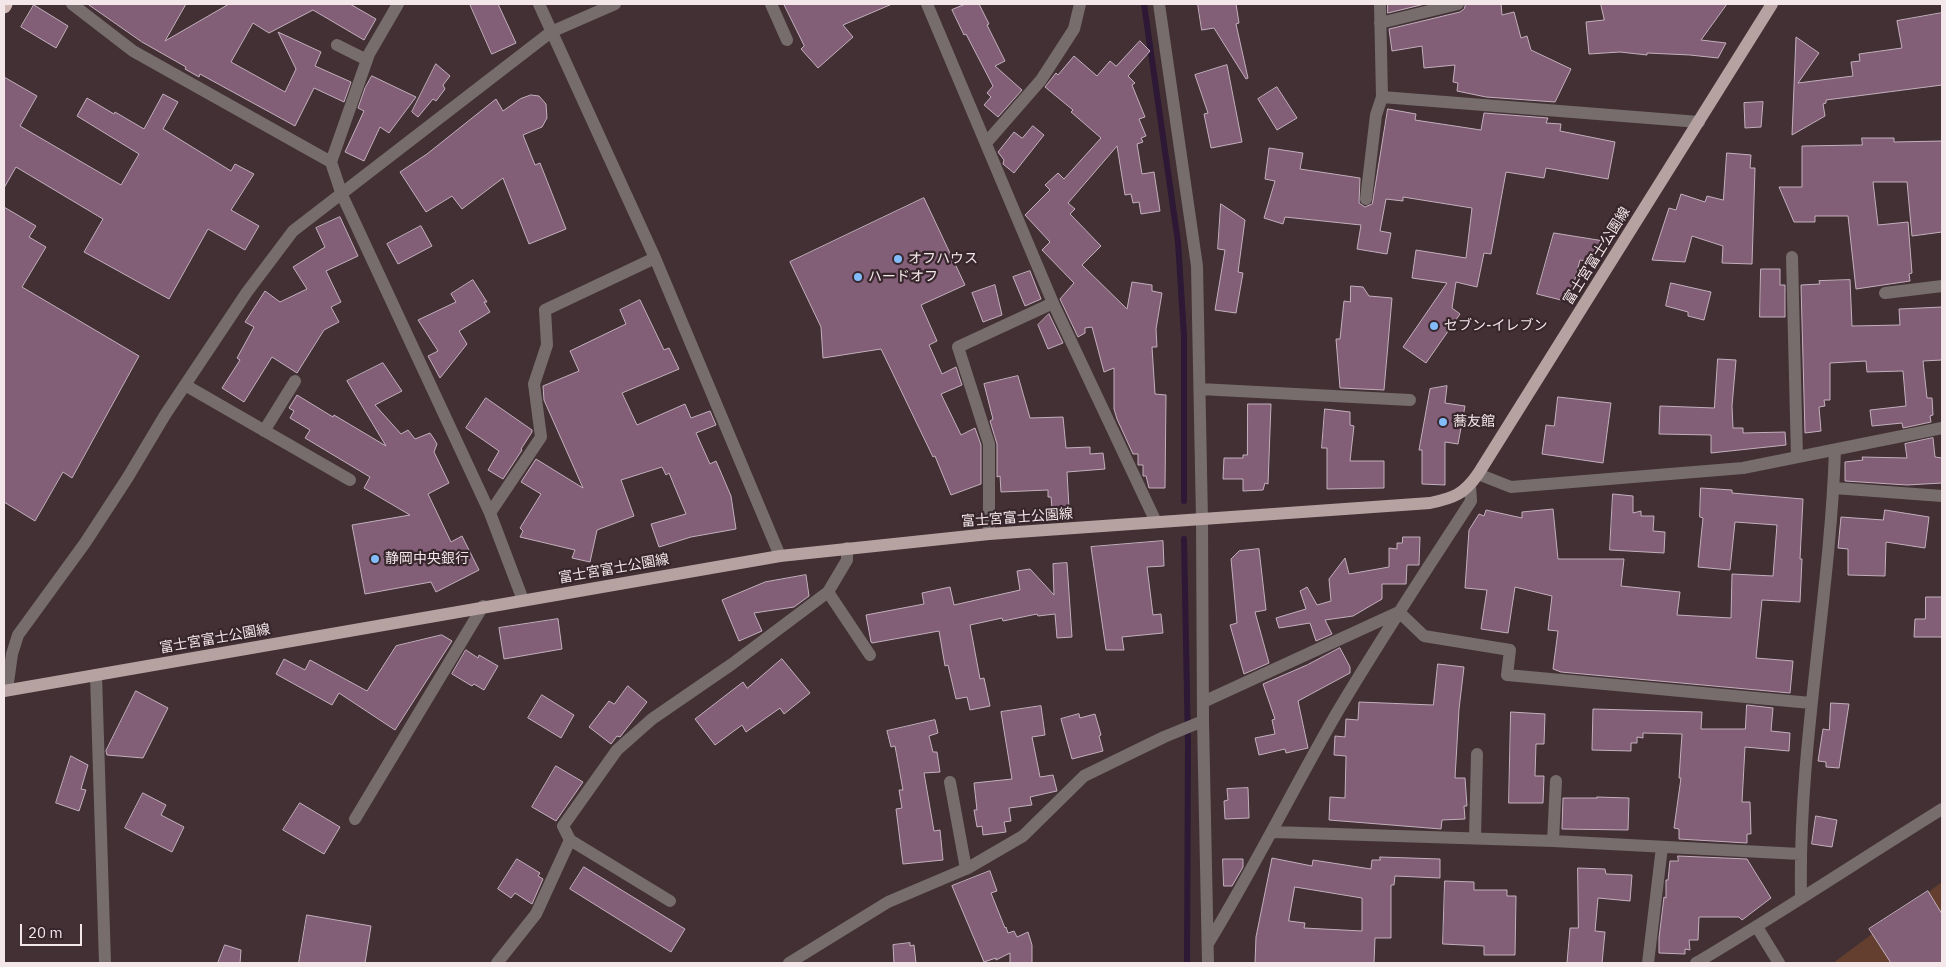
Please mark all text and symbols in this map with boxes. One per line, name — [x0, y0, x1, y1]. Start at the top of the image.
street label: 富士宮富士公園線 — [1560, 204, 1634, 308]
place label: オフハウス — [908, 251, 978, 267]
marker: オフハウス — [892, 253, 904, 265]
place label: ハードオフ — [868, 269, 938, 285]
marker: ハードオフ — [852, 271, 864, 283]
place label: セブン-イレブン — [1444, 318, 1548, 334]
marker: セブン-イレブン — [1428, 320, 1440, 332]
place label: 蕎友館 — [1453, 414, 1495, 430]
marker: 蕎友館 — [1437, 416, 1449, 428]
street label: 富士宮富士公園線 — [961, 506, 1073, 530]
place label: 静岡中央銀行 — [385, 551, 469, 567]
street label: 富士宮富士公園線 — [557, 551, 671, 587]
marker: 静岡中央銀行 — [369, 553, 381, 565]
street label: 富士宮富士公園線 — [158, 621, 272, 657]
scale bar — [22, 914, 85, 946]
text: 20 m — [28, 923, 63, 942]

